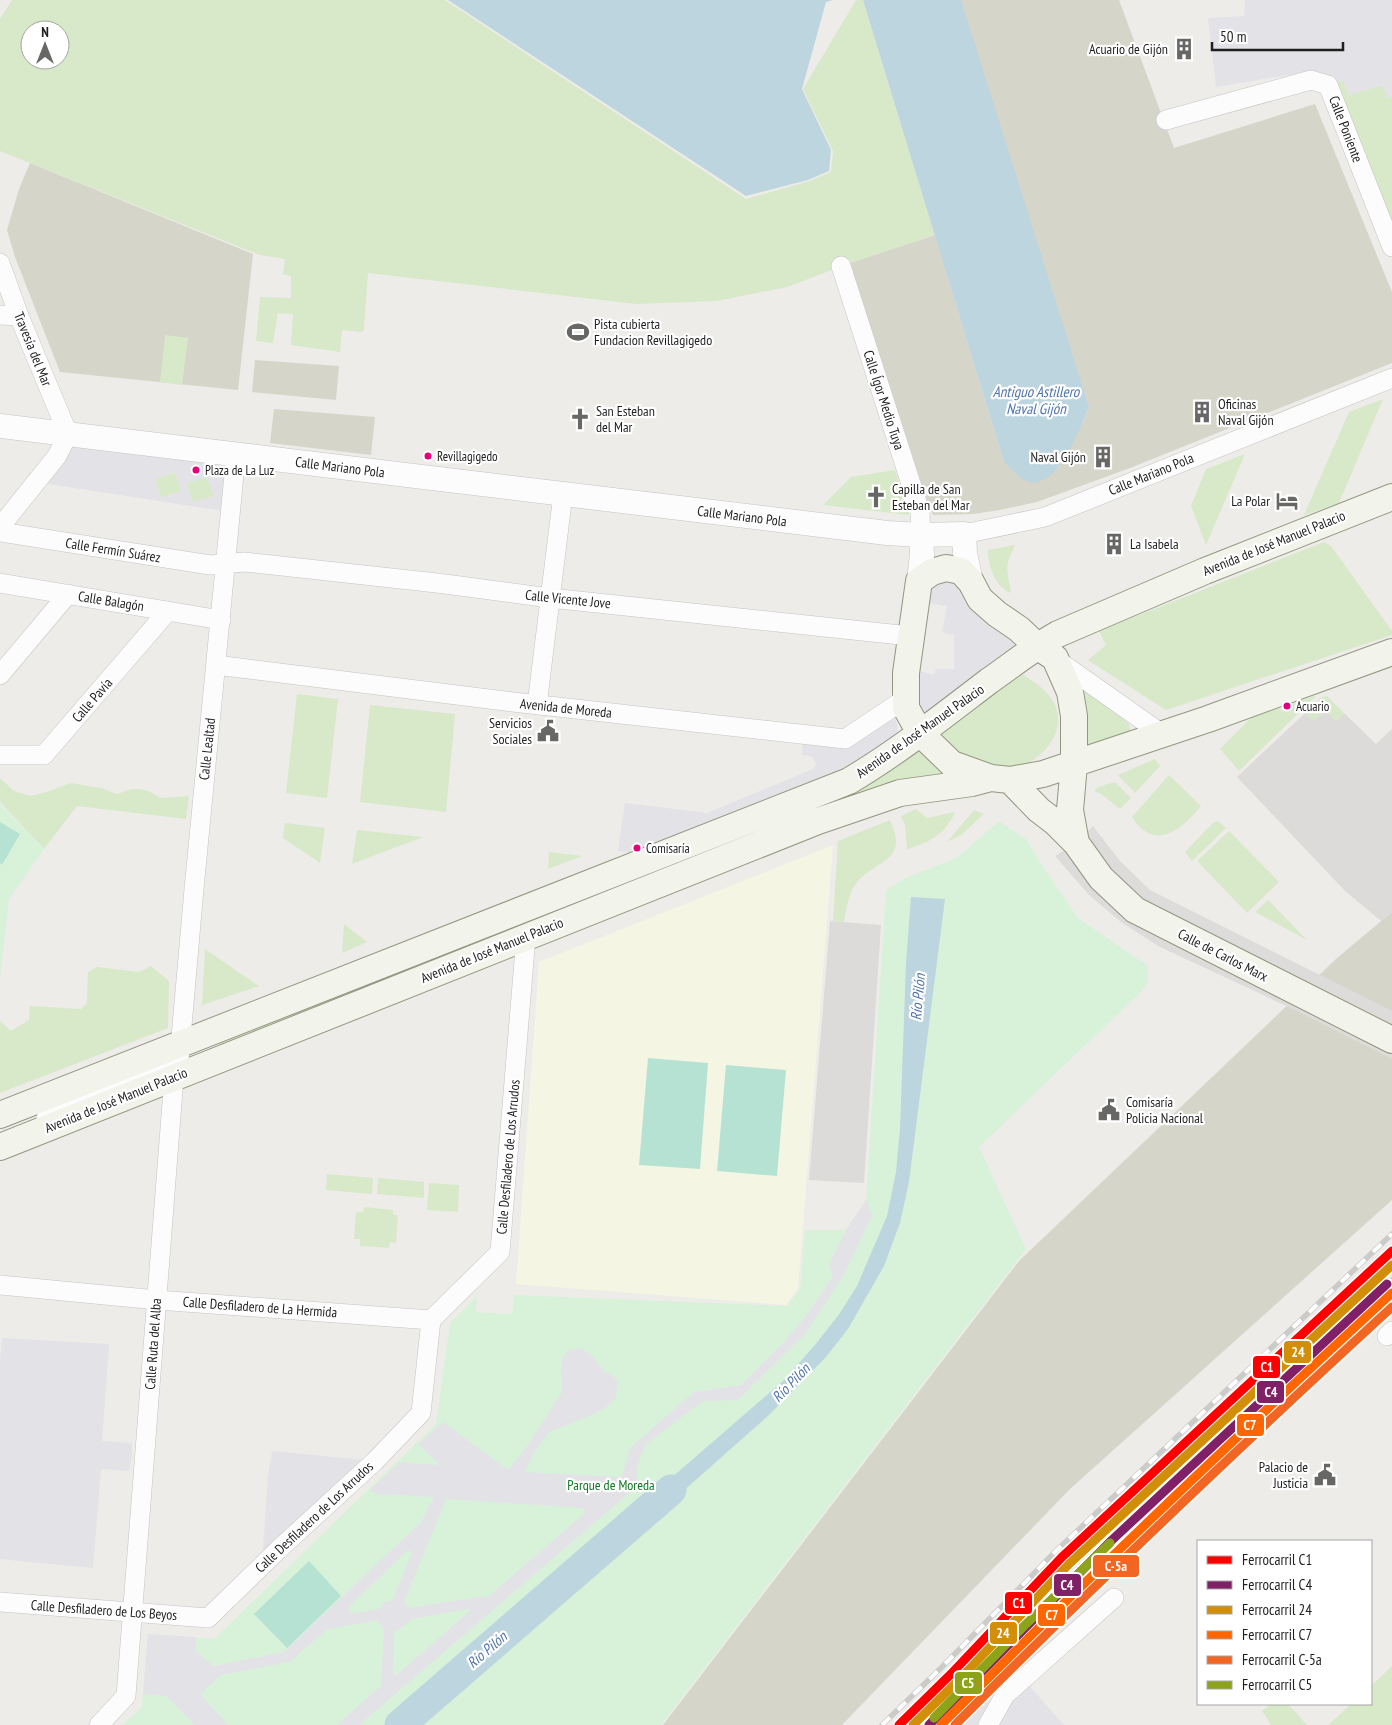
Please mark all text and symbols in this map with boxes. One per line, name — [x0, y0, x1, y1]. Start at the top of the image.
north arrow — [20, 20, 70, 70]
scale bar — [1212, 20, 1343, 52]
text: N — [41, 23, 49, 41]
text: 50 m — [1220, 27, 1246, 46]
building icon: Acuario de Gijón — [1171, 36, 1197, 62]
place label: Acuario de Gijón — [1089, 40, 1168, 58]
street label: Calle Poniente — [1325, 93, 1367, 165]
street label: Travesía del Mar — [10, 309, 56, 389]
place label: Pista cubierta Fundacion Revillagigedo — [594, 315, 712, 349]
sports icon: Pista cubierta Fundacion Revillagigedo — [565, 319, 591, 345]
street label: Calle Ígor Medio Tuya — [859, 348, 909, 452]
water label: Antiguo Astillero Naval Gijón — [993, 382, 1081, 418]
place label: Oficinas Naval Gijón — [1218, 395, 1274, 429]
building icon: Oficinas Naval Gijón — [1189, 399, 1215, 425]
place label: San Esteban del Mar — [596, 402, 655, 436]
church icon: San Esteban del Mar — [567, 406, 593, 432]
building icon: Naval Gijón — [1090, 444, 1116, 470]
place label: Revillagigedo — [437, 448, 498, 465]
place label: Naval Gijón — [1030, 448, 1086, 466]
street label: Calle Mariano Pola — [1106, 449, 1196, 499]
marker: Revillagigedo — [423, 451, 433, 461]
street label: Calle Mariano Pola — [294, 453, 386, 481]
place label: Plaza de La Luz — [205, 462, 275, 479]
marker: Plaza de La Luz — [191, 465, 201, 475]
place label: Capilla de San Esteban del Mar — [892, 480, 970, 514]
church icon: Capilla de San Esteban del Mar — [863, 484, 889, 510]
hotel icon: La Polar — [1274, 488, 1300, 514]
place label: La Polar — [1231, 492, 1270, 510]
street label: Calle Mariano Pola — [696, 502, 788, 530]
street label: Avenida de José Manuel Palacio — [1200, 506, 1348, 580]
building icon: La Isabela — [1101, 531, 1127, 557]
street label: Calle Fermín Suárez — [64, 534, 162, 566]
place label: La Isabela — [1130, 535, 1179, 553]
street label: Calle Vicente Jove — [524, 586, 612, 612]
street label: Calle Balagón — [77, 587, 145, 615]
street label: Calle Pavía — [68, 674, 116, 726]
street label: Avenida de José Manuel Palacio — [853, 680, 987, 782]
street label: Avenida de Moreda — [519, 694, 613, 722]
place label: Acuario — [1296, 698, 1330, 715]
marker: Acuario — [1282, 701, 1292, 711]
place label: Servicios Sociales — [489, 714, 532, 748]
street label: Calle Lealtad — [195, 717, 219, 781]
public building icon: Servicios Sociales — [535, 718, 561, 744]
place label: Comisaría — [646, 840, 690, 857]
marker: Comisaría — [632, 843, 642, 853]
street label: Avenida de José Manuel Palacio — [418, 913, 566, 987]
street label: Calle de Carlos Marx — [1175, 925, 1271, 986]
water label: Río Pilón — [906, 971, 929, 1021]
street label: Avenida de José Manuel Palacio — [42, 1063, 190, 1137]
street label: Calle Desfiladero de Los Arrudos — [492, 1079, 524, 1235]
place label: Comisaría Policia Nacional — [1126, 1093, 1204, 1127]
public building icon: Comisaría Policia Nacional — [1096, 1097, 1122, 1123]
street label: Calle Desfiladero de La Hermida — [182, 1293, 338, 1321]
street label: Calle Ruta del Alba — [141, 1298, 165, 1390]
line badge: 24 — [1283, 1340, 1312, 1364]
text: 24 — [1291, 1343, 1305, 1361]
line badge: C1 — [1252, 1355, 1281, 1379]
water label: Río Pilón — [768, 1358, 815, 1406]
text: C1 — [1260, 1358, 1274, 1376]
line badge: C4 — [1256, 1380, 1285, 1404]
text: C4 — [1264, 1383, 1278, 1401]
line badge: C7 — [1236, 1413, 1265, 1437]
text: C7 — [1243, 1416, 1257, 1434]
street label: Calle Desfiladero de Los Arrudos — [251, 1457, 377, 1577]
place label: Palacio de Justicia — [1259, 1458, 1308, 1492]
public building icon: Palacio de Justicia — [1312, 1462, 1338, 1488]
park label: Parque de Moreda — [567, 1476, 655, 1494]
legend — [1197, 1540, 1372, 1705]
text: Ferrocarril C1 — [1242, 1550, 1312, 1569]
line badge: C-5a — [1092, 1554, 1140, 1578]
text: C-5a — [1105, 1557, 1127, 1575]
line badge: C4 — [1053, 1573, 1082, 1597]
text: Ferrocarril C4 — [1242, 1575, 1312, 1594]
text: C4 — [1060, 1576, 1074, 1594]
line badge: C1 — [1004, 1591, 1033, 1615]
text: C1 — [1012, 1594, 1026, 1612]
street label: Calle Desfiladero de Los Beyos — [30, 1596, 178, 1624]
text: Ferrocarril 24 — [1242, 1600, 1312, 1619]
line badge: C7 — [1037, 1603, 1066, 1627]
text: C7 — [1045, 1606, 1059, 1624]
line badge: 24 — [989, 1621, 1018, 1645]
text: 24 — [996, 1624, 1010, 1642]
text: Ferrocarril C7 — [1242, 1625, 1312, 1644]
water label: Río Pilón — [463, 1626, 512, 1672]
text: Ferrocarril C-5a — [1242, 1650, 1322, 1669]
line badge: C5 — [954, 1671, 983, 1695]
text: C5 — [961, 1674, 975, 1692]
text: Ferrocarril C5 — [1242, 1675, 1312, 1694]

